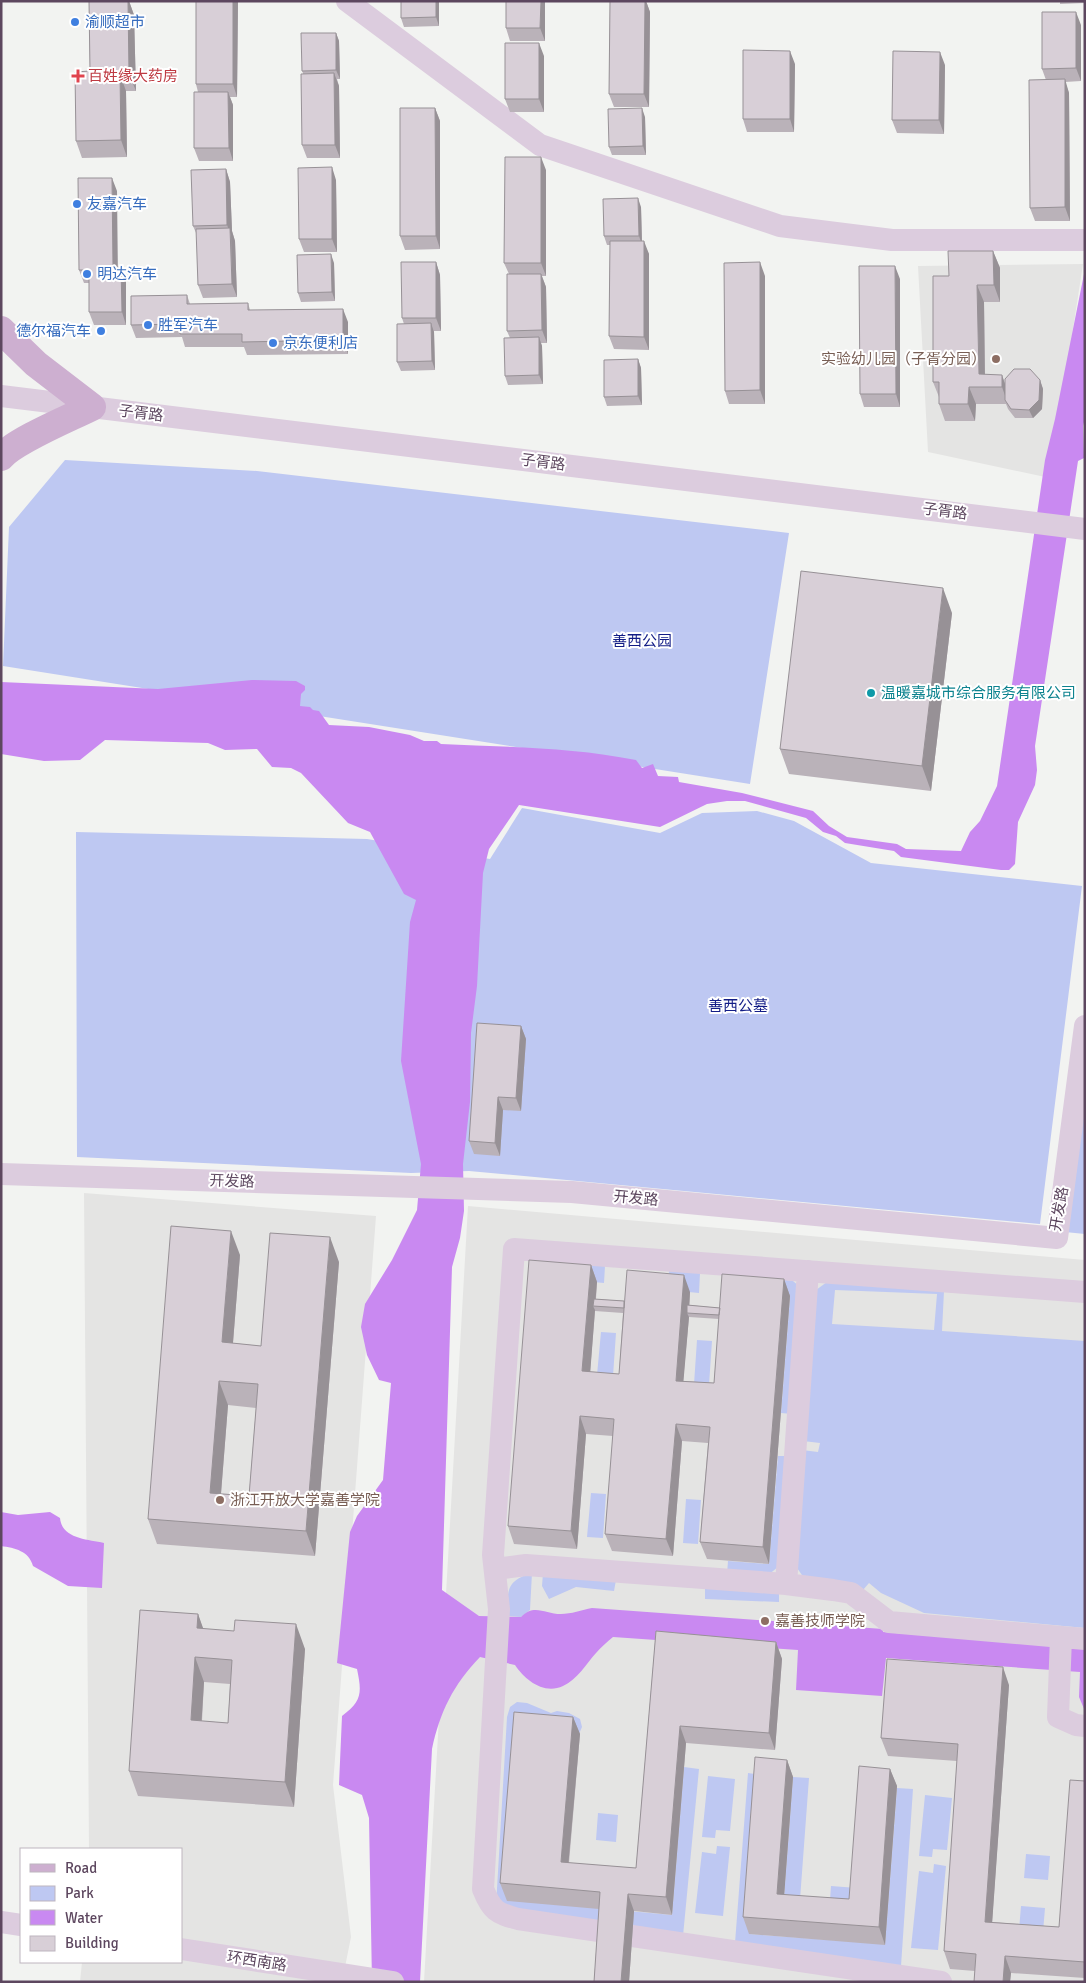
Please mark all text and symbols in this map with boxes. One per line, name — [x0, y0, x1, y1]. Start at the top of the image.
place label: 渝顺超市 — [85, 13, 145, 31]
marker: 渝顺超市 — [69, 16, 81, 28]
place label: 百姓缘大药房 — [88, 67, 178, 85]
marker: 百姓缘大药房 — [72, 70, 84, 82]
place label: 友嘉汽车 — [87, 195, 147, 213]
marker: 友嘉汽车 — [71, 198, 83, 210]
place label: 明达汽车 — [97, 265, 157, 283]
marker: 明达汽车 — [81, 268, 93, 280]
place label: 胜军汽车 — [158, 316, 218, 334]
marker: 胜军汽车 — [142, 319, 154, 331]
place label: 德尔福汽车 — [16, 322, 91, 340]
marker: 德尔福汽车 — [95, 325, 107, 337]
place label: 京东便利店 — [283, 334, 358, 352]
marker: 京东便利店 — [267, 337, 279, 349]
place label: 实验幼儿园（子胥分园） — [821, 350, 986, 368]
marker: 实验幼儿园（子胥分园） — [990, 353, 1002, 365]
street label: 子胥路 — [118, 401, 164, 425]
street label: 子胥路 — [520, 450, 566, 474]
street label: 子胥路 — [922, 499, 968, 523]
park label: 善西公园 — [612, 632, 672, 650]
place label: 温暖嘉城市综合服务有限公司 — [881, 684, 1076, 702]
marker: 温暖嘉城市综合服务有限公司 — [865, 687, 877, 699]
park label: 善西公墓 — [708, 997, 768, 1015]
street label: 开发路 — [209, 1171, 255, 1191]
street label: 开发路 — [1046, 1185, 1072, 1233]
street label: 开发路 — [613, 1187, 659, 1209]
place label: 浙江开放大学嘉善学院 — [230, 1491, 380, 1509]
marker: 浙江开放大学嘉善学院 — [214, 1494, 226, 1506]
place label: 嘉善技师学院 — [775, 1612, 865, 1630]
marker: 嘉善技师学院 — [759, 1615, 771, 1627]
legend — [20, 1848, 182, 1963]
text: Road — [65, 1859, 97, 1877]
text: Park — [65, 1884, 94, 1902]
text: Water — [65, 1909, 103, 1927]
text: Building — [65, 1934, 119, 1952]
street label: 环西南路 — [226, 1947, 288, 1975]

